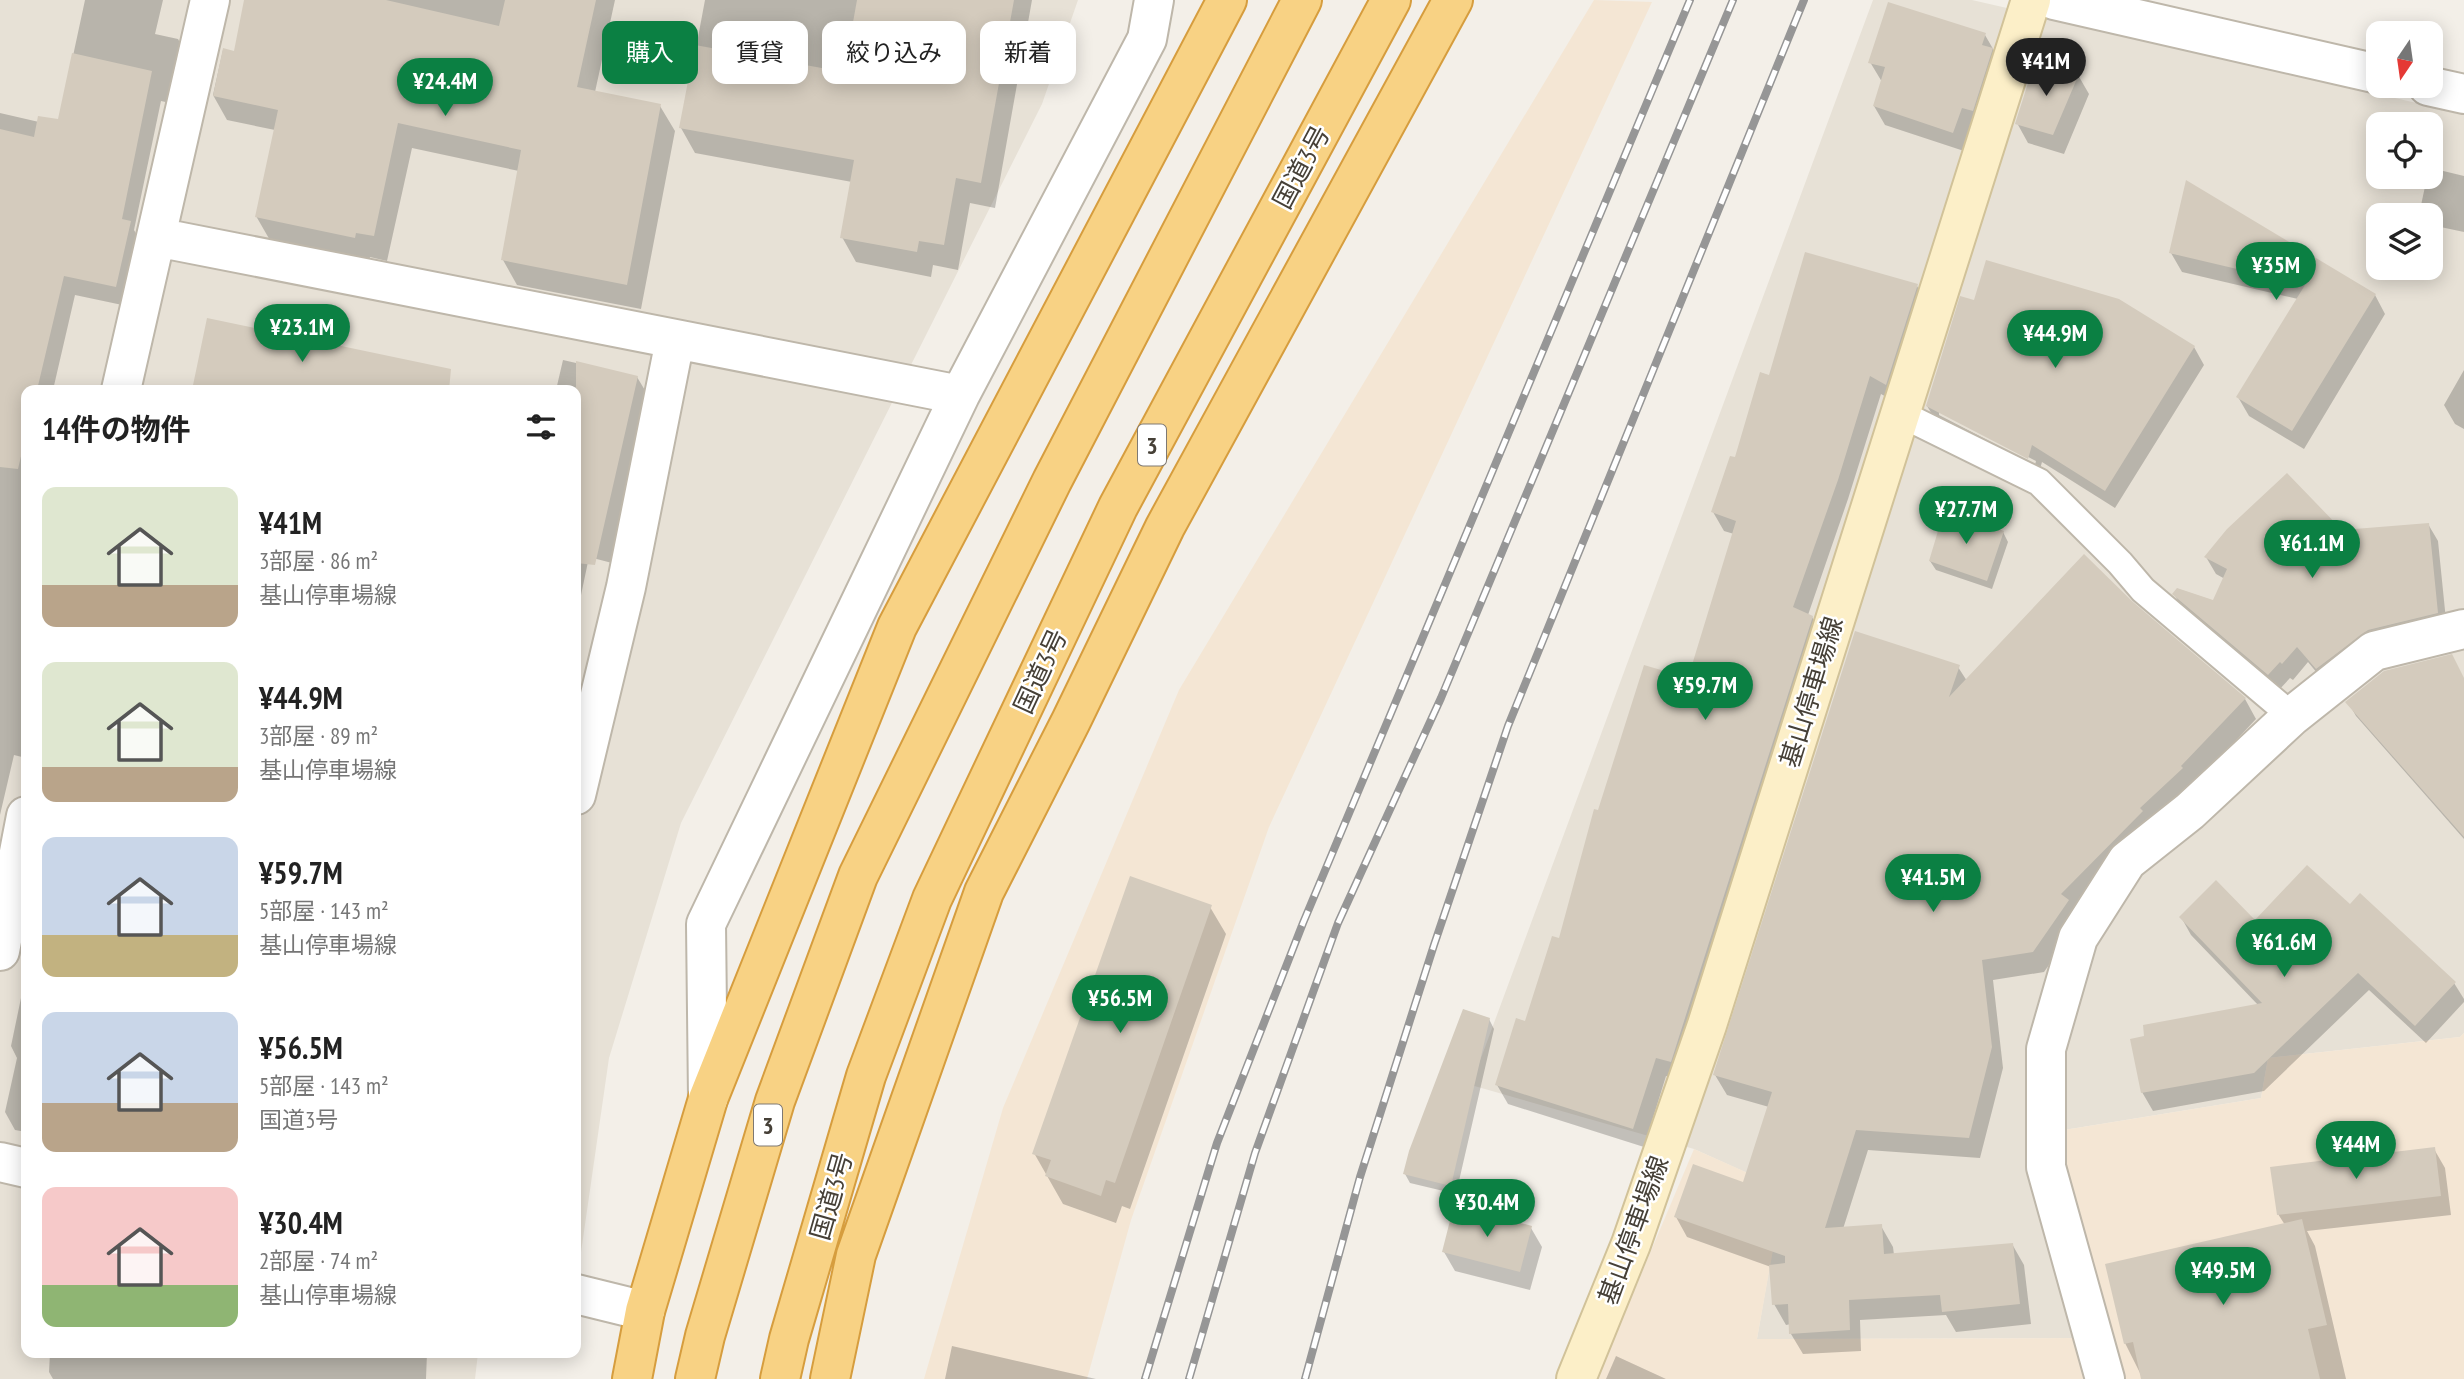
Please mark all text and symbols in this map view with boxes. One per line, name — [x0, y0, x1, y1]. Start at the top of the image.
chip: 購入 — [602, 21, 698, 84]
chip: 賃貸 — [712, 21, 808, 84]
chip: 絞り込み — [822, 21, 966, 84]
chip: 新着 — [980, 21, 1076, 84]
north arrow — [2366, 21, 2443, 98]
map controls — [2366, 21, 2443, 280]
pin: ¥41M — [2005, 38, 2087, 98]
text: ¥41M — [2022, 46, 2070, 75]
pin: ¥24.4M — [388, 58, 502, 118]
text: ¥24.4M — [413, 66, 477, 95]
button: locate — [2366, 112, 2443, 189]
street label: 国道3号 — [1265, 120, 1337, 214]
button: layers — [2366, 203, 2443, 280]
pin: ¥35M — [2235, 243, 2317, 302]
text: ¥35M — [2252, 250, 2300, 279]
pin: ¥23.1M — [245, 304, 359, 364]
pin: ¥44.9M — [1998, 310, 2112, 370]
text: ¥23.1M — [270, 312, 334, 341]
text: ¥44.9M — [2023, 318, 2087, 347]
icon: filters — [522, 408, 560, 446]
text: 14件の物件 — [42, 409, 191, 448]
road number: 3 — [1138, 424, 1166, 466]
pin: ¥27.7M — [1909, 486, 2023, 546]
text: ¥27.7M — [1935, 494, 1997, 523]
text: ¥41M — [259, 503, 322, 542]
icon: home — [98, 515, 182, 599]
pin: ¥61.1M — [2255, 520, 2369, 580]
text: ¥61.1M — [2280, 528, 2344, 557]
text: 3部屋 · 86 m² — [259, 546, 378, 575]
text: 基山停車場線 — [259, 580, 397, 609]
street label: 基山停車場線 — [1772, 613, 1850, 771]
street label: 国道3号 — [1006, 623, 1074, 719]
pin: ¥59.7M — [1648, 662, 1762, 722]
text: ¥59.7M — [1673, 670, 1737, 699]
text: ¥44.9M — [259, 678, 343, 717]
icon: home — [98, 690, 182, 774]
text: 3部屋 · 89 m² — [259, 721, 378, 750]
text: 基山停車場線 — [259, 755, 397, 784]
text: ¥59.7M — [259, 853, 343, 892]
pin: ¥41.5M — [1876, 855, 1990, 914]
text: ¥41.5M — [1901, 862, 1965, 891]
icon: home — [98, 865, 182, 949]
text: 5部屋 · 143 m² — [259, 896, 389, 925]
pin: ¥61.6M — [2227, 920, 2341, 979]
text: ¥61.6M — [2252, 927, 2316, 956]
text: 基山停車場線 — [259, 930, 397, 959]
pin: ¥56.5M — [1063, 976, 1177, 1035]
text: ¥56.5M — [1088, 983, 1152, 1012]
text: ¥56.5M — [259, 1028, 343, 1067]
icon: home — [98, 1040, 182, 1124]
text: 5部屋 · 143 m² — [259, 1071, 389, 1100]
text: 国道3号 — [259, 1105, 338, 1134]
road number: 3 — [754, 1105, 782, 1146]
pin: ¥44M — [2315, 1122, 2397, 1181]
text: ¥44M — [2332, 1129, 2380, 1158]
street label: 国道3号 — [803, 1148, 859, 1244]
street label: 基山停車場線 — [1591, 1151, 1675, 1309]
pin: ¥30.4M — [1430, 1180, 1544, 1239]
text: ¥30.4M — [1455, 1187, 1519, 1216]
text: ¥30.4M — [259, 1203, 343, 1242]
icon: home — [98, 1215, 182, 1299]
text: 2部屋 · 74 m² — [259, 1246, 378, 1275]
pin: ¥49.5M — [2166, 1248, 2280, 1307]
text: ¥49.5M — [2191, 1255, 2255, 1284]
text: 基山停車場線 — [259, 1280, 397, 1309]

